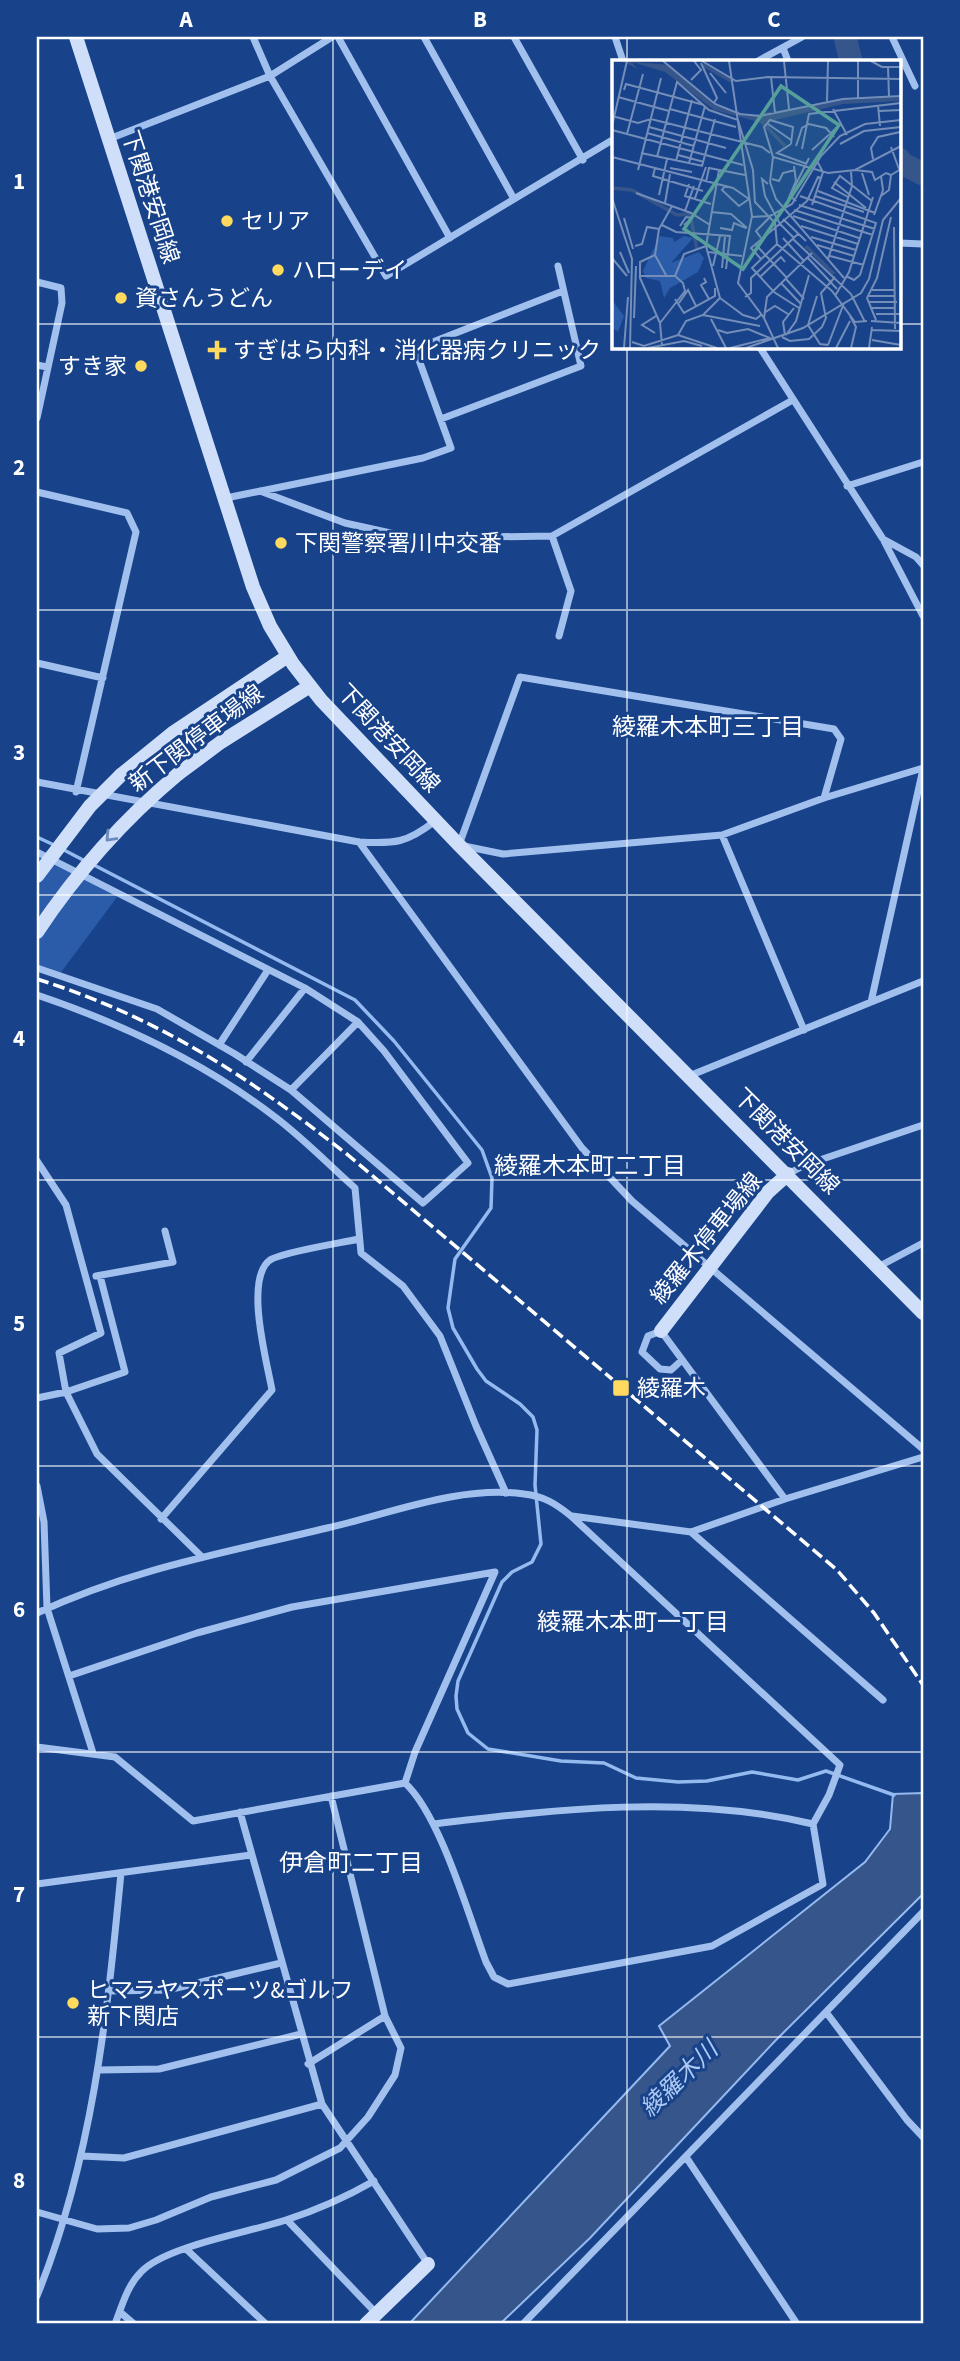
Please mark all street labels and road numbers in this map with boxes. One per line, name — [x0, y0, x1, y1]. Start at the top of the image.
street label: 下関港安岡線 — [114, 126, 188, 268]
street label: 新下関停車場線 — [122, 677, 271, 800]
street label: 下関港安岡線 — [330, 677, 448, 800]
street label: 下関港安岡線 — [726, 1081, 847, 1202]
street label: 綾羅木停車場線 — [643, 1165, 770, 1311]

